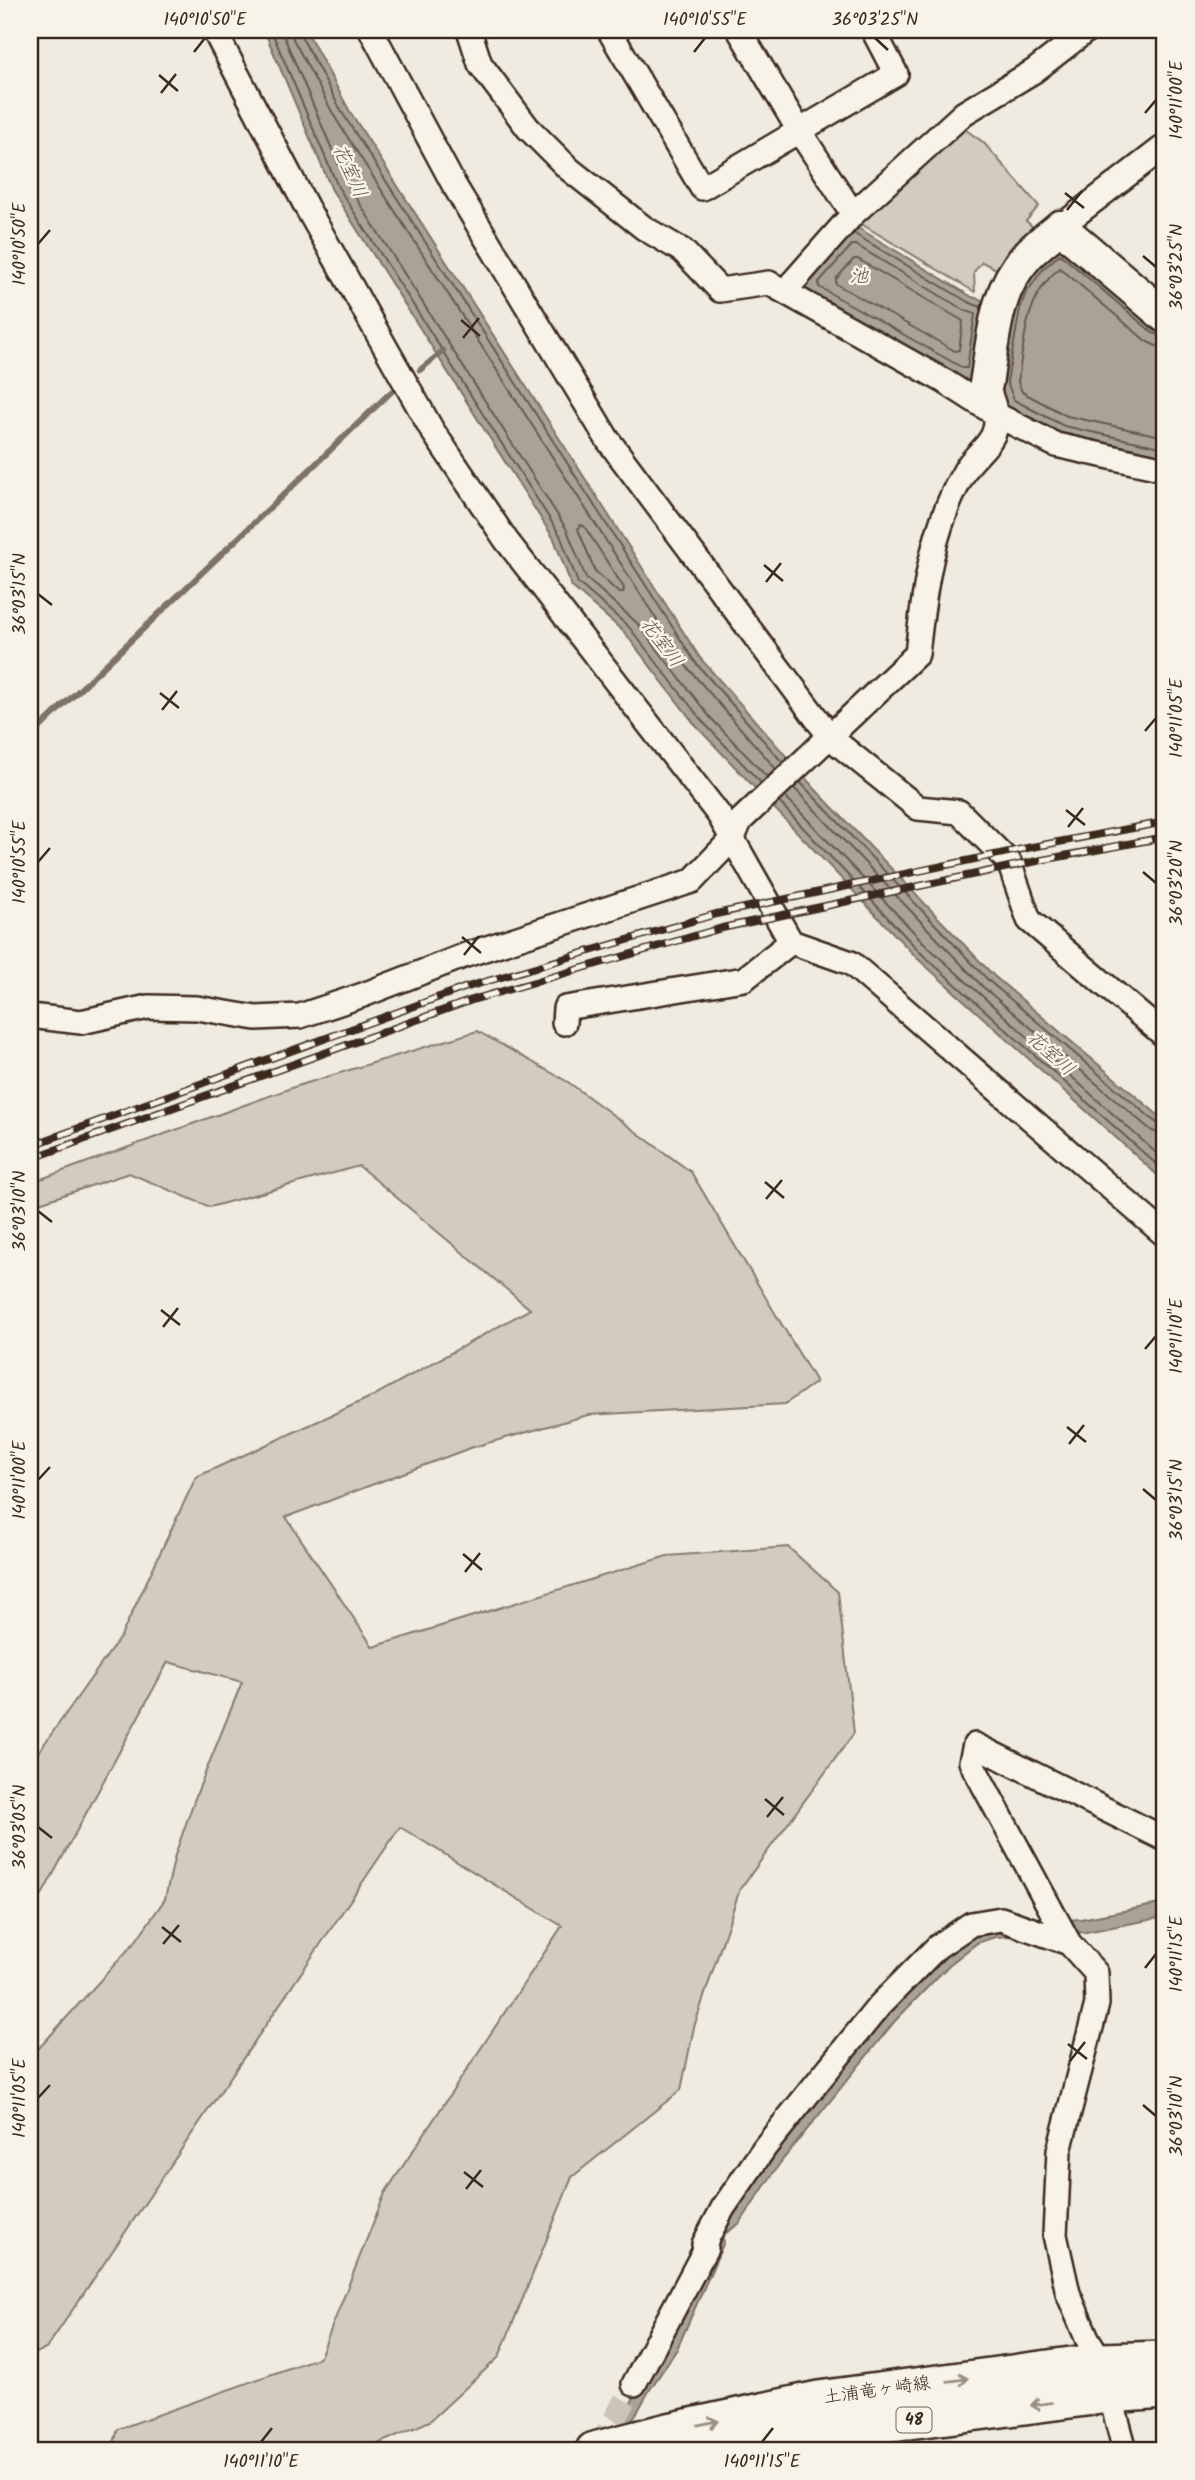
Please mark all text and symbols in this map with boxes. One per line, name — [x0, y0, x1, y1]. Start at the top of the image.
text: 140°10'50"E — [163, 6, 247, 35]
text: 140°10'55"E — [663, 6, 747, 35]
text: 36°03'25"N — [832, 6, 918, 35]
text: 140°11'00"E — [1163, 60, 1192, 140]
water label: 花室川 — [324, 139, 374, 203]
text: 140°10'50"E — [6, 202, 35, 286]
text: 36°03'25"N — [1163, 224, 1192, 310]
water label: 池 — [849, 262, 869, 292]
text: 36°03'15"N — [6, 553, 35, 635]
water label: 花室川 — [632, 611, 690, 675]
text: 140°11'05"E — [1163, 678, 1192, 758]
text: 140°10'55"E — [6, 820, 35, 904]
text: 36°03'20"N — [1163, 840, 1192, 926]
water label: 花室川 — [1019, 1024, 1081, 1084]
text: 36°03'10"N — [6, 1170, 35, 1252]
text: 140°11'10"E — [1163, 1298, 1192, 1374]
text: 140°11'00"E — [6, 1440, 35, 1520]
text: 36°03'15"N — [1163, 1459, 1192, 1541]
text: 36°03'05"N — [6, 1784, 35, 1870]
text: 140°11'15"E — [1163, 1915, 1192, 1992]
text: 140°11'05"E — [6, 2058, 35, 2138]
text: 36°03'10"N — [1163, 2075, 1192, 2157]
street label: 土浦竜ヶ崎線 — [822, 2369, 932, 2413]
one-way arrow — [946, 2373, 969, 2386]
one-way arrow — [1030, 2397, 1053, 2410]
road number: 48 — [897, 2408, 932, 2432]
one-way arrow — [696, 2415, 719, 2429]
text: 140°11'10"E — [223, 2448, 299, 2477]
text: 140°11'15"E — [724, 2448, 801, 2477]

